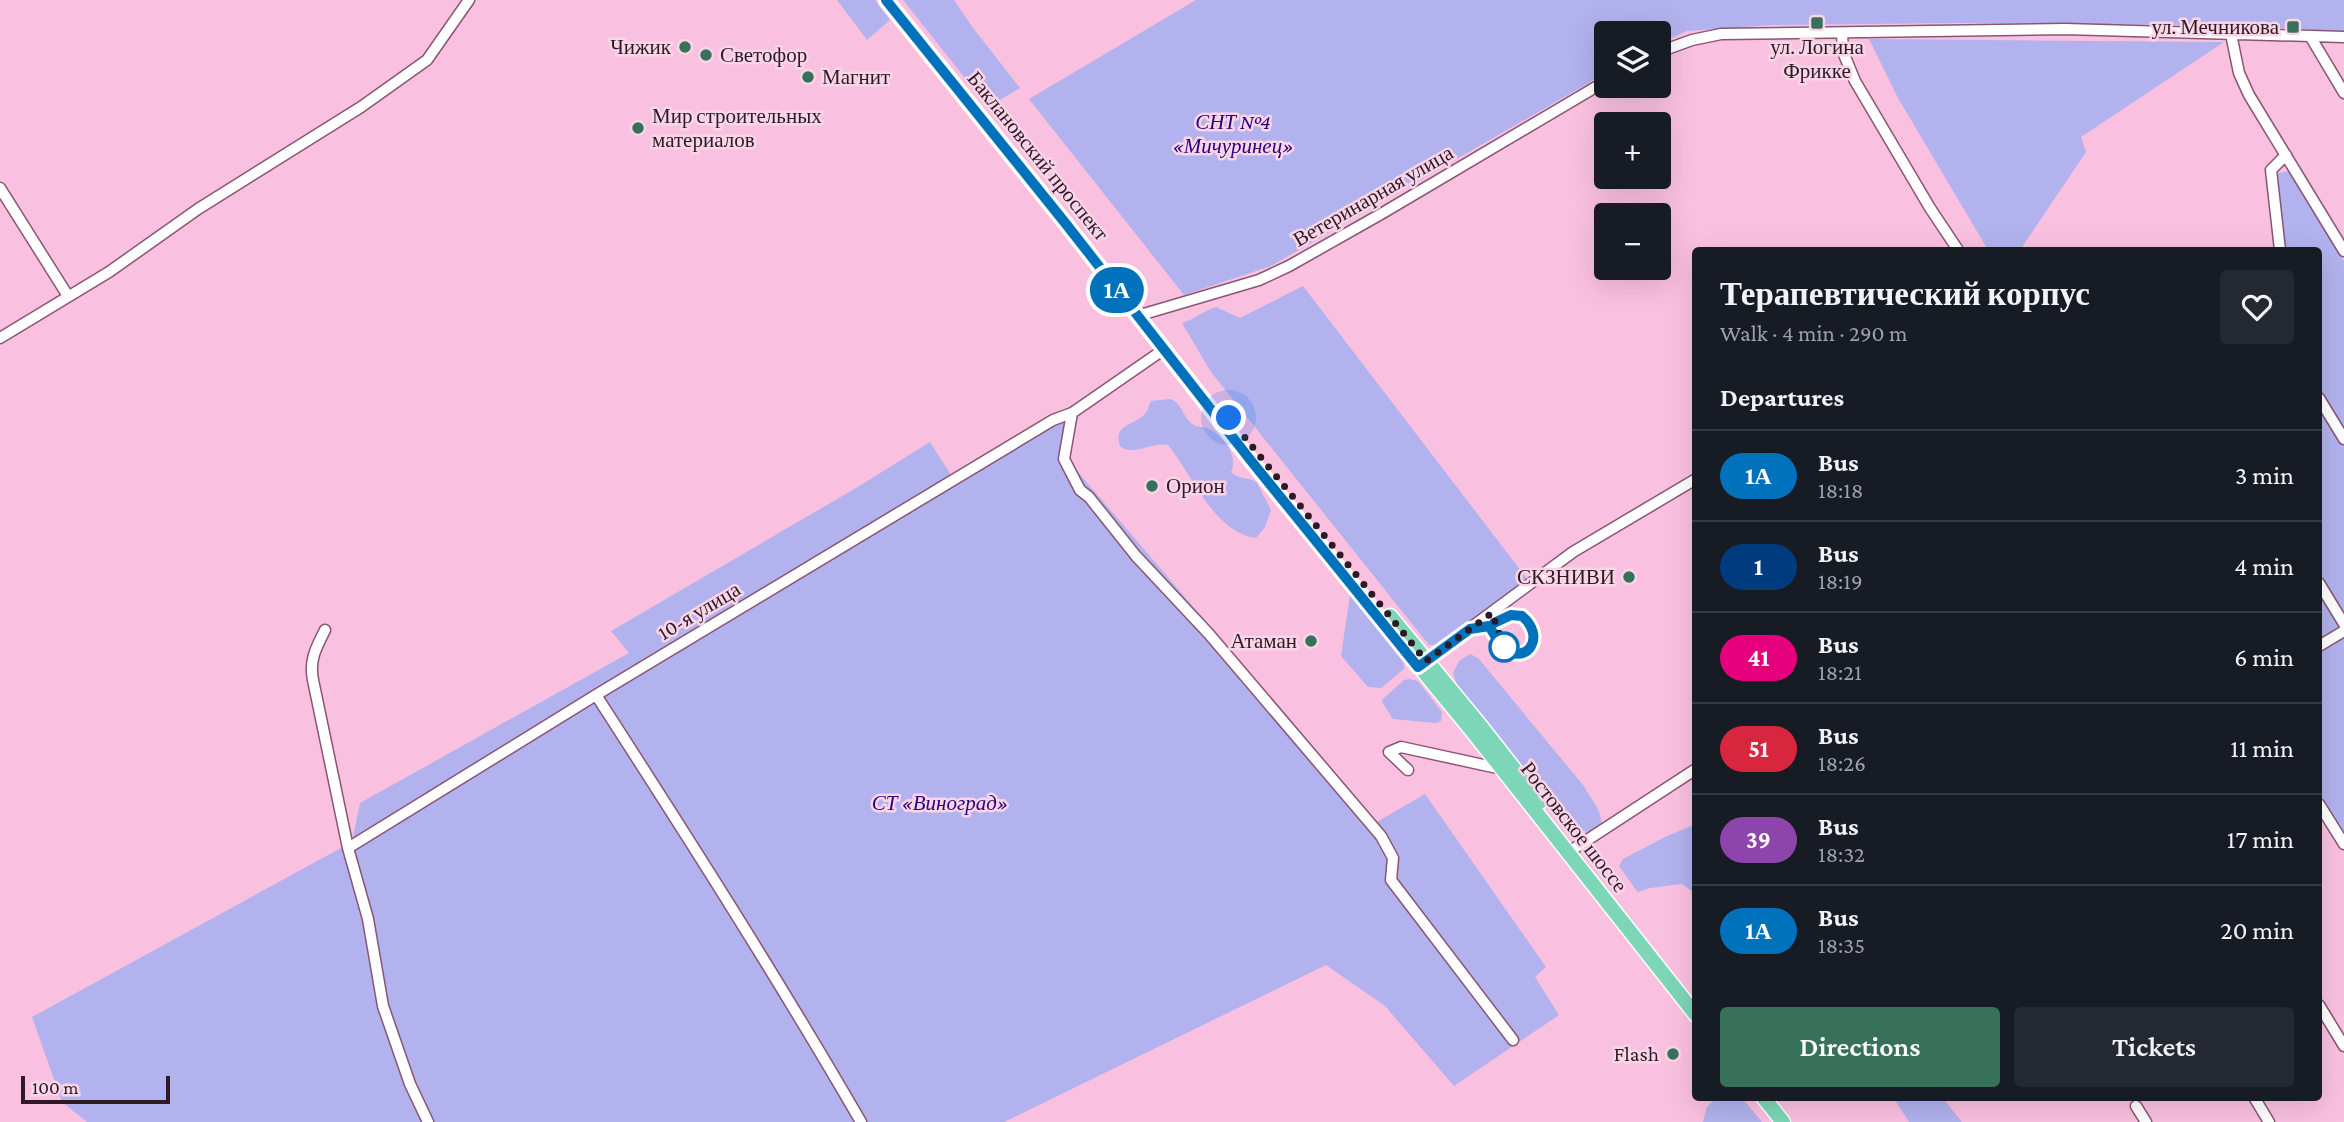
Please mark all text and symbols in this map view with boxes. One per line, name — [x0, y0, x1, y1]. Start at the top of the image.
marker: ул. Логина Фрикке — [1809, 15, 1825, 31]
place label: ул. Мечникова — [2151, 15, 2280, 39]
marker: ул. Мечникова — [2285, 19, 2301, 35]
map controls — [1594, 21, 1671, 280]
button: layers — [1594, 21, 1671, 98]
place label: Чижик — [610, 35, 672, 59]
place label: ул. Логина Фрикке — [1770, 35, 1864, 83]
marker: Чижик — [677, 39, 693, 55]
place label: Светофор — [720, 43, 807, 67]
marker: Светофор — [698, 47, 714, 63]
place label: Магнит — [822, 65, 890, 89]
street label: Баклановский проспект — [962, 67, 1114, 245]
marker: Магнит — [800, 69, 816, 85]
place label: Мир строительных материалов — [652, 104, 822, 152]
park label: СНТ №4 «Мичуринец» — [1172, 110, 1294, 158]
button: + — [1594, 112, 1671, 189]
marker: Мир строительных материалов — [630, 120, 646, 136]
street label: Ветеринарная улица — [1289, 140, 1458, 252]
button: − — [1594, 203, 1671, 280]
line badge: 1А — [1086, 267, 1148, 313]
button: heart — [2220, 270, 2294, 344]
text: Терапевтический корпус — [1720, 275, 2090, 312]
text: 1А — [1104, 276, 1130, 303]
text: Walk · 4 min · 290 m — [1720, 320, 1907, 346]
text: Departures — [1720, 383, 1844, 412]
your location — [1211, 400, 1246, 435]
text: Bus — [1818, 448, 1859, 477]
text: 3 min — [2235, 461, 2294, 490]
text: 1А — [1745, 462, 1772, 489]
place label: Орион — [1166, 474, 1225, 498]
text: 18:18 — [1818, 477, 1863, 503]
marker: Орион — [1144, 478, 1160, 494]
text: Bus — [1818, 539, 1859, 568]
text: 4 min — [2234, 552, 2294, 581]
text: 1 — [1754, 553, 1763, 580]
place label: СКЗНИВИ — [1517, 565, 1615, 589]
text: 18:19 — [1818, 568, 1863, 594]
marker: СКЗНИВИ — [1621, 569, 1637, 585]
street label: 10-я улица — [653, 577, 745, 645]
place label: Атаман — [1230, 629, 1297, 653]
text: Bus — [1818, 630, 1859, 659]
unlabelled marker — [1489, 632, 1519, 662]
marker: Атаман — [1303, 633, 1319, 649]
text: 6 min — [2234, 643, 2294, 672]
text: 41 — [1748, 644, 1769, 671]
text: 18:21 — [1818, 659, 1862, 685]
text: Bus — [1818, 721, 1859, 750]
text: 11 min — [2230, 734, 2294, 763]
text: 51 — [1748, 735, 1769, 762]
text: 18:26 — [1818, 750, 1866, 776]
street label: Ростовское шоссе — [1516, 757, 1632, 897]
park label: СТ «Виноград» — [872, 791, 1008, 815]
text: Bus — [1818, 812, 1859, 841]
text: 17 min — [2227, 825, 2294, 854]
text: 39 — [1746, 826, 1771, 853]
text: 18:32 — [1818, 841, 1865, 867]
text: Bus — [1818, 903, 1859, 932]
text: 20 min — [2220, 916, 2294, 945]
text: 1А — [1745, 917, 1772, 944]
text: 18:35 — [1818, 932, 1865, 958]
button: Directions — [1720, 1007, 2000, 1087]
button: Tickets — [2014, 1007, 2294, 1087]
place label: Flash — [1614, 1042, 1659, 1066]
marker: Flash — [1665, 1046, 1681, 1062]
scale bar — [21, 1073, 170, 1105]
text: 100 m — [32, 1077, 79, 1098]

